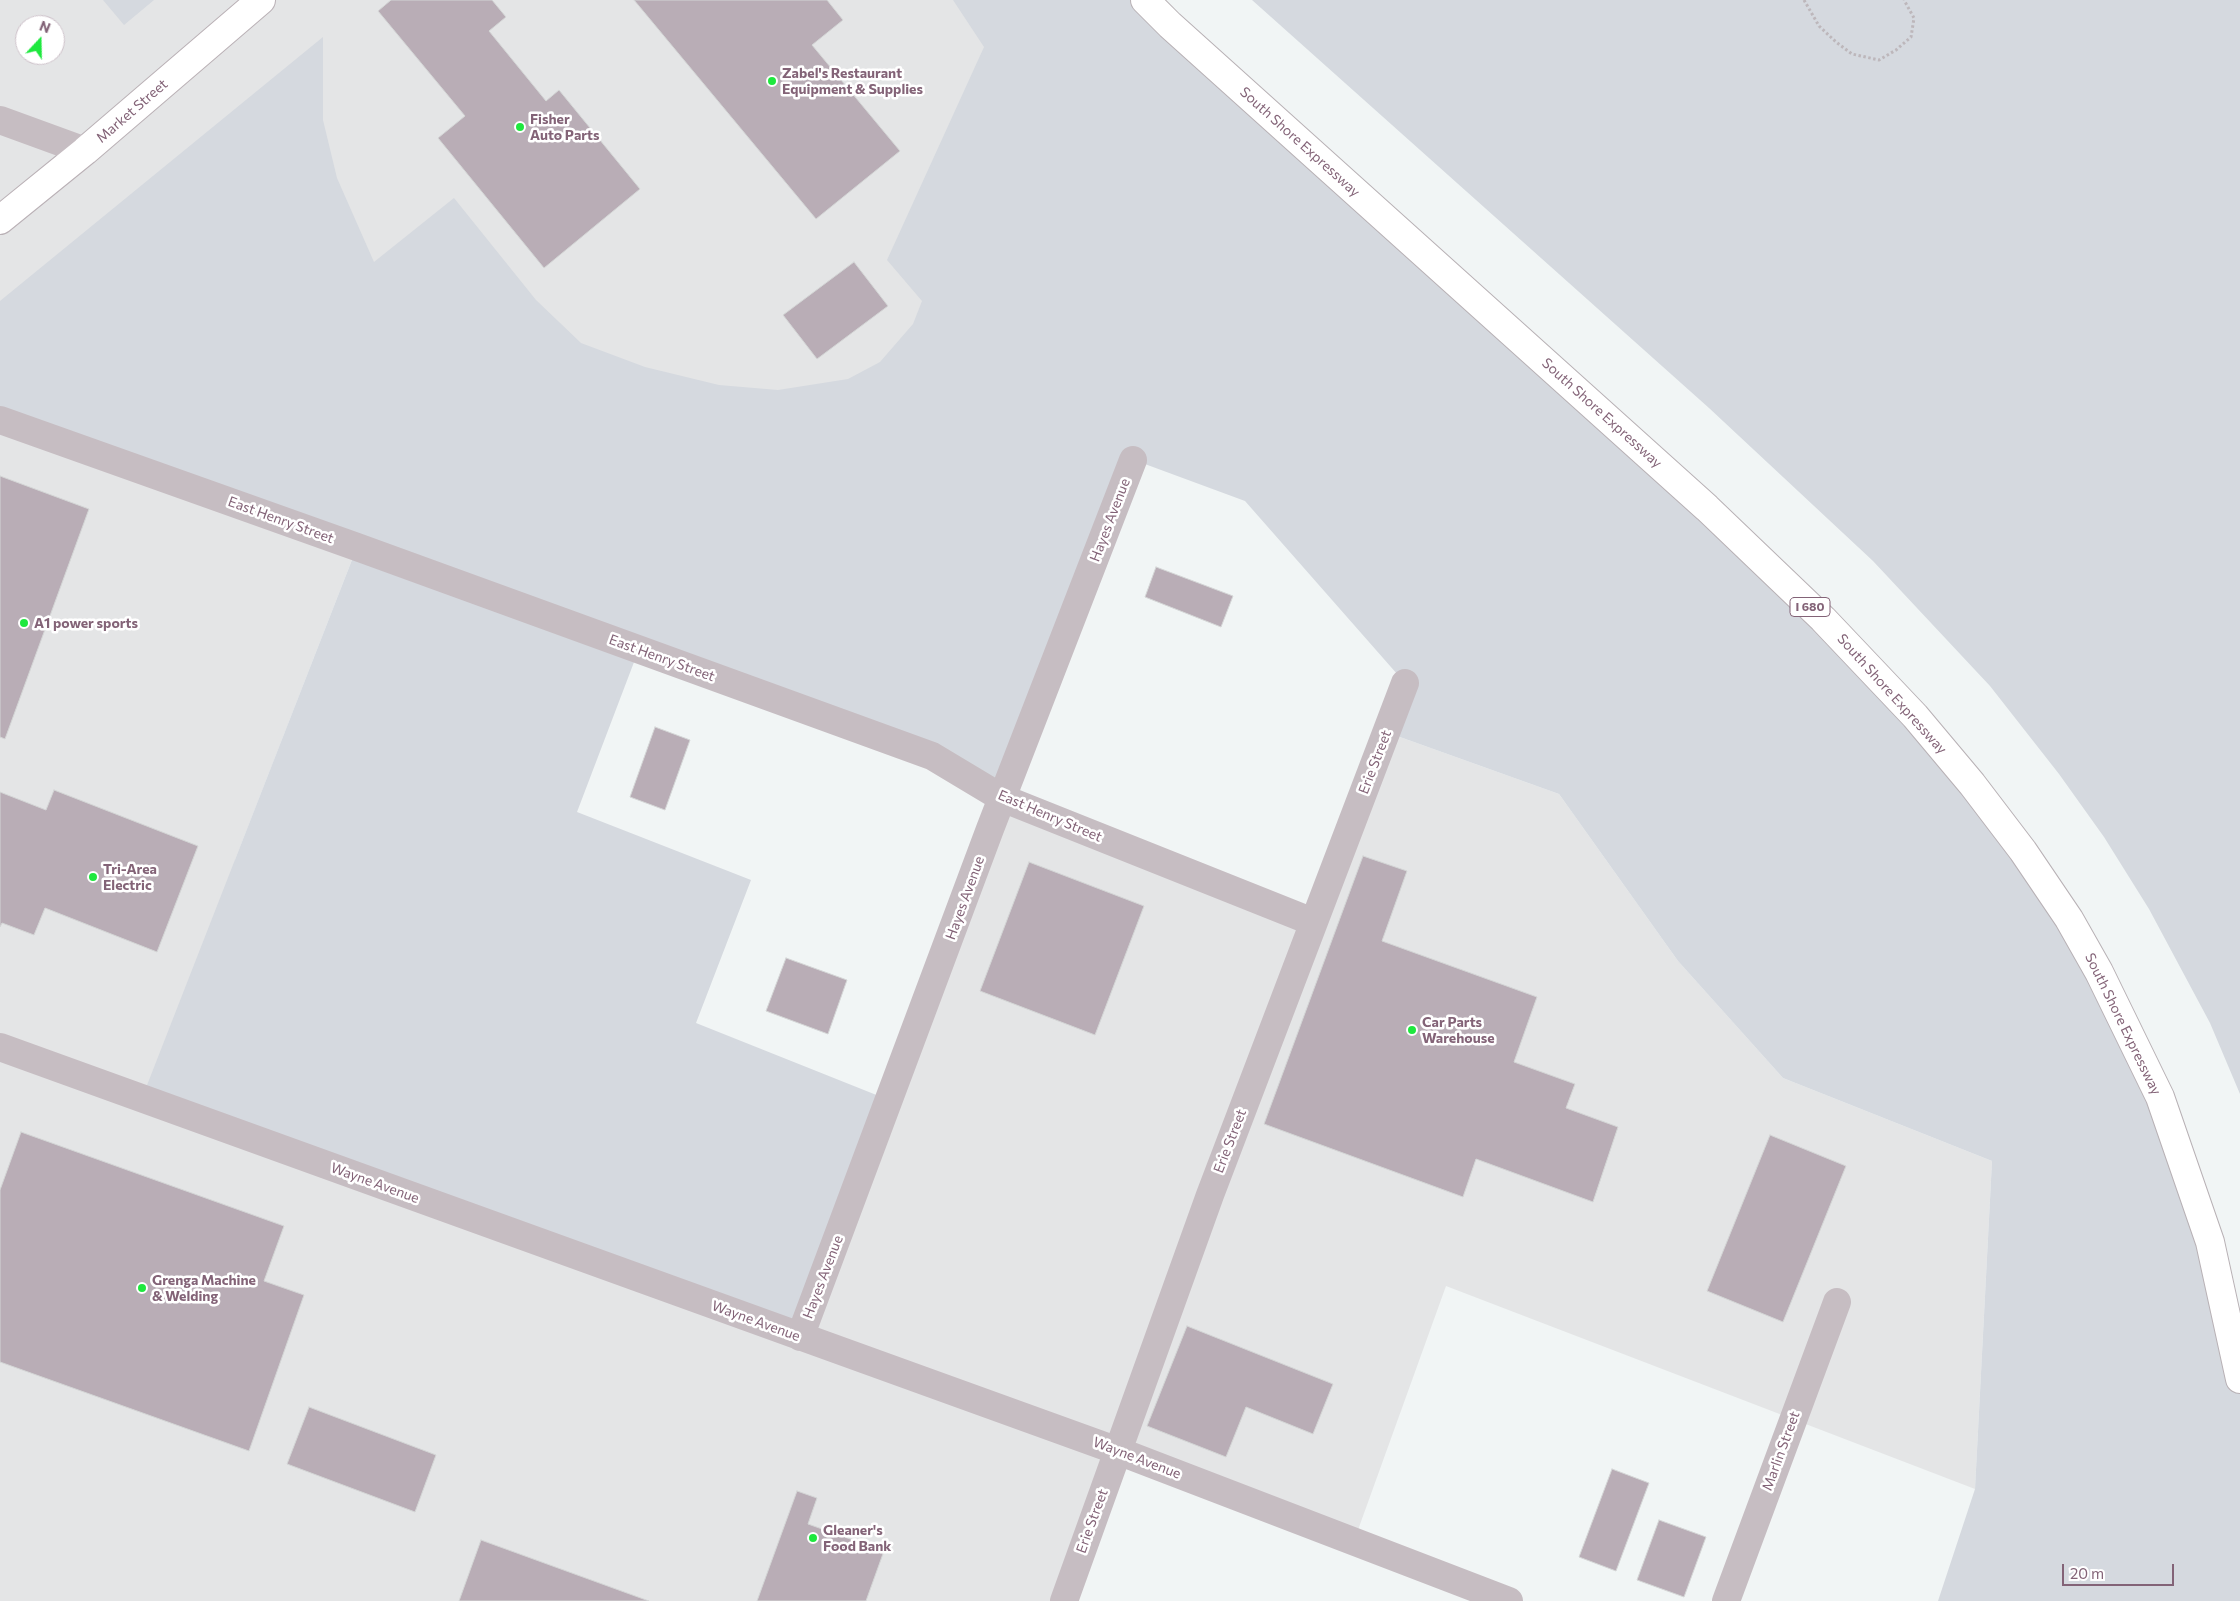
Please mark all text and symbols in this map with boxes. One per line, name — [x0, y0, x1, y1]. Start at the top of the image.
north arrow — [15, 15, 65, 65]
text: N — [37, 17, 53, 36]
place label: Zabel's Restaurant Equipment & Supplies — [782, 65, 923, 98]
marker: Zabel's Restaurant Equipment & Supplies — [766, 75, 778, 87]
street label: Market Street — [93, 76, 171, 146]
street label: South Shore Expressway — [1237, 84, 1363, 200]
place label: Fisher Auto Parts — [530, 111, 599, 144]
marker: Fisher Auto Parts — [514, 121, 526, 133]
street label: South Shore Expressway — [1539, 355, 1665, 471]
street label: Hayes Avenue — [1086, 476, 1134, 564]
street label: East Henry Street — [226, 493, 336, 547]
road number: I 680 — [1790, 598, 1830, 616]
place label: A1 power sports — [34, 615, 138, 631]
marker: A1 power sports — [18, 617, 30, 629]
street label: East Henry Street — [607, 631, 717, 685]
street label: South Shore Expressway — [1834, 631, 1950, 757]
street label: Erie Street — [1355, 728, 1395, 796]
street label: East Henry Street — [995, 787, 1105, 845]
street label: Hayes Avenue — [942, 854, 988, 942]
place label: Tri-Area Electric — [103, 861, 157, 894]
marker: Tri-Area Electric — [87, 871, 99, 883]
street label: South Shore Expressway — [2081, 950, 2165, 1098]
place label: Car Parts Warehouse — [1422, 1014, 1495, 1046]
marker: Car Parts Warehouse — [1406, 1024, 1418, 1036]
street label: Erie Street — [1210, 1107, 1250, 1175]
street label: Wayne Avenue — [329, 1159, 421, 1207]
street label: Hayes Avenue — [799, 1233, 847, 1321]
place label: Grenga Machine & Welding — [152, 1272, 256, 1304]
marker: Grenga Machine & Welding — [136, 1282, 148, 1294]
street label: Wayne Avenue — [710, 1297, 802, 1345]
street label: Marlin Street — [1759, 1409, 1803, 1493]
street label: Wayne Avenue — [1091, 1434, 1183, 1482]
street label: Erie Street — [1073, 1487, 1111, 1555]
place label: Gleaner's Food Bank — [823, 1522, 891, 1554]
marker: Gleaner's Food Bank — [807, 1532, 819, 1544]
scale bar — [2065, 1554, 2178, 1586]
text: 20 m — [2070, 1564, 2104, 1582]

